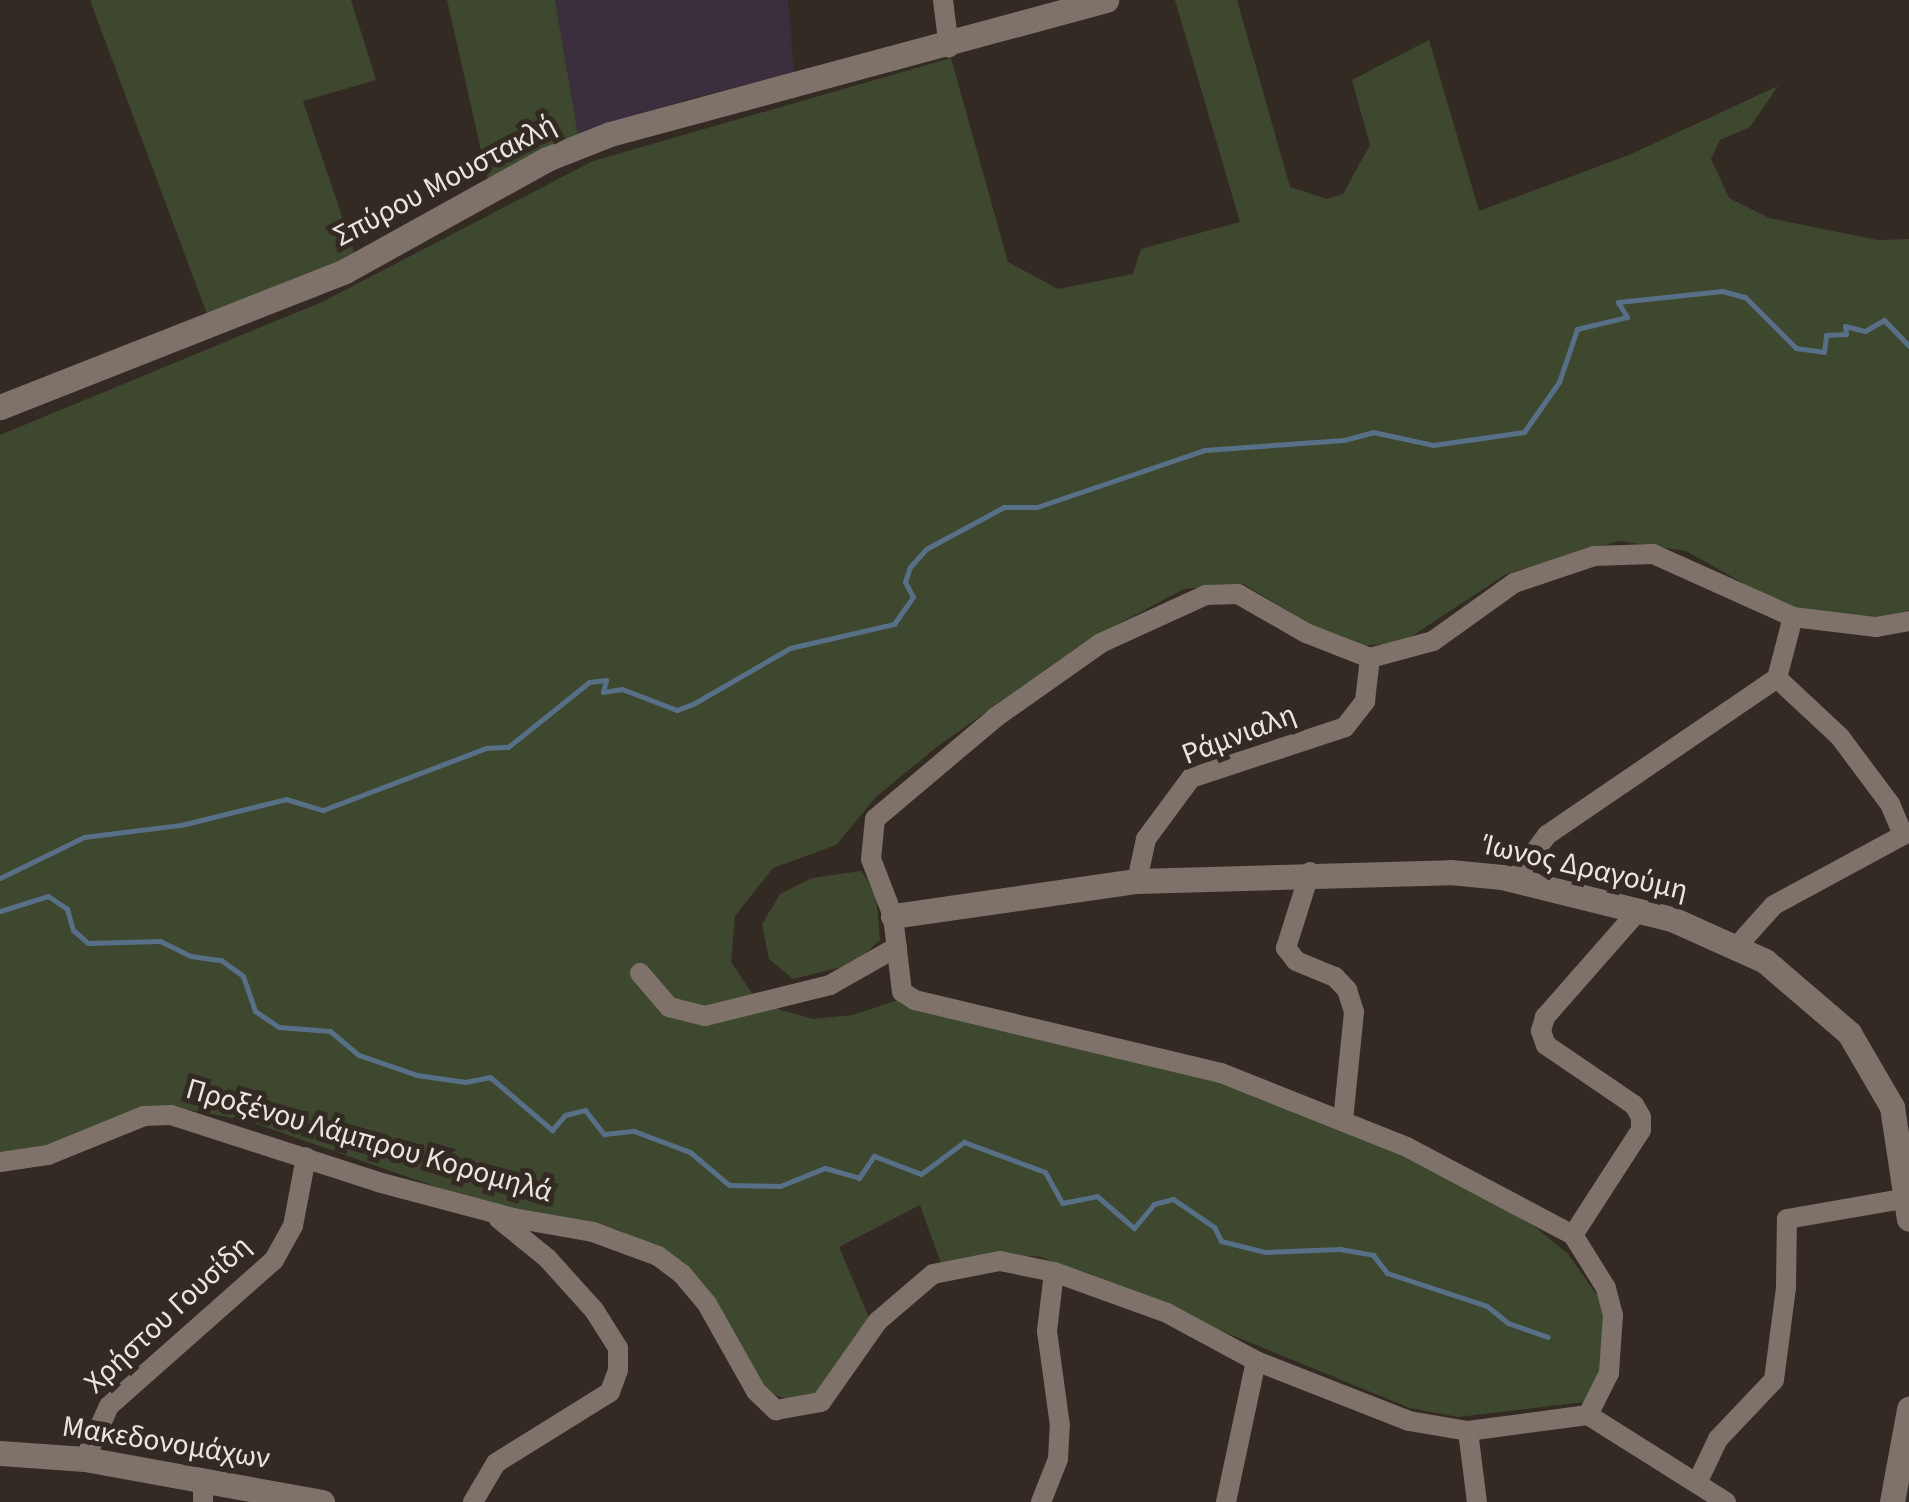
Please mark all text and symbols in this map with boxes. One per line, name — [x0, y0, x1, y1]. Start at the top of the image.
street label: Σπύρου Μουστακλή — [328, 107, 562, 255]
street label: Ράμνιαλη — [1177, 697, 1301, 773]
street label: Ίωνος Δραγούμη — [1479, 827, 1691, 909]
street label: Προξένου Λάμπρου Κορομηλά — [182, 1071, 556, 1211]
street label: Χρήστου Γουσίδη — [77, 1229, 259, 1401]
street label: Μακεδονομάχων — [59, 1409, 273, 1477]

